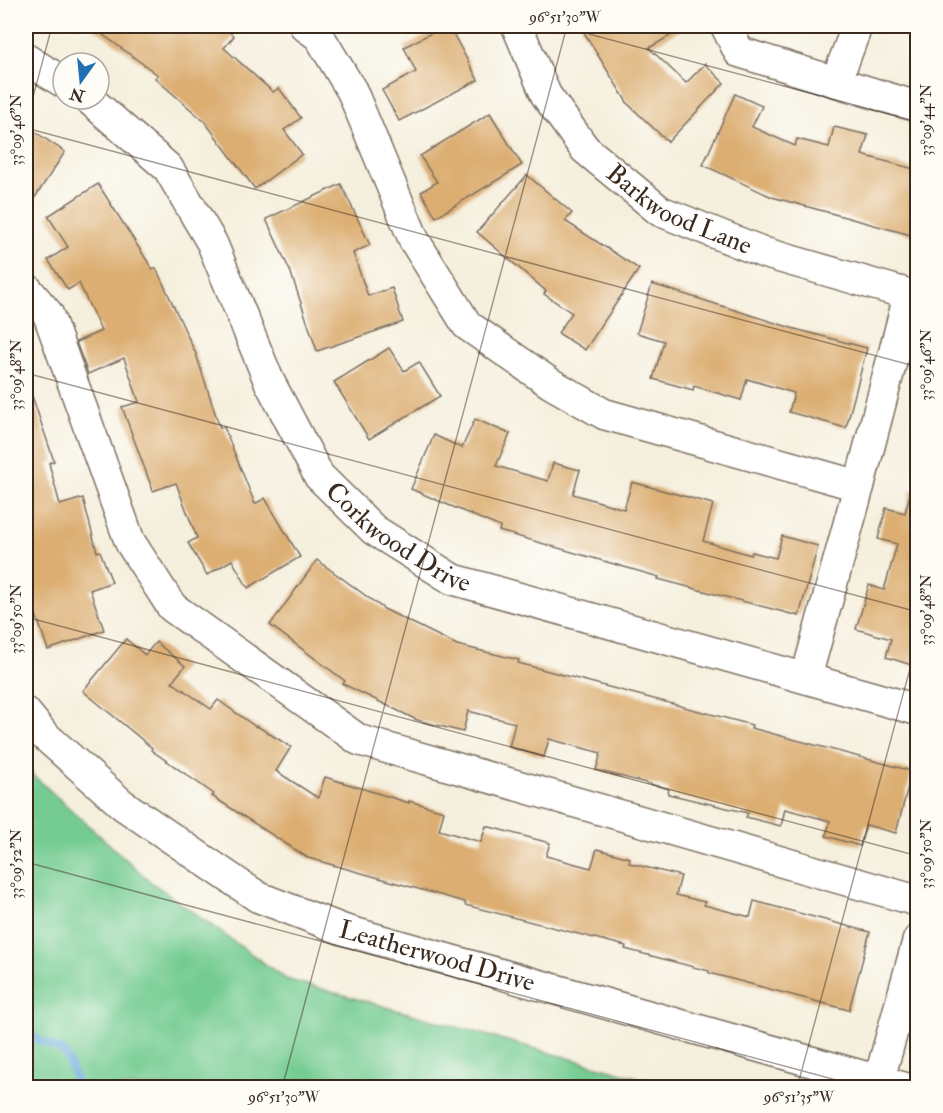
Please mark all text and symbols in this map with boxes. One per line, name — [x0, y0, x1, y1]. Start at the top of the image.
text: 96°51'30"W — [528, 8, 602, 27]
north arrow — [51, 51, 111, 111]
text: N — [67, 83, 88, 106]
text: 33°09'44"N — [917, 83, 936, 156]
text: 33°09'46"N — [7, 94, 26, 166]
street label: Barkwood Lane — [600, 157, 757, 262]
text: 33°09'46"N — [917, 329, 936, 401]
text: 33°09'48"N — [7, 339, 26, 411]
street label: Corkwood Drive — [319, 475, 474, 599]
text: 33°09'48"N — [917, 574, 936, 646]
text: 33°09'50"N — [7, 583, 26, 654]
text: 33°09'50"N — [917, 818, 936, 889]
text: 33°09'52"N — [7, 828, 26, 899]
street label: Leatherwood Drive — [335, 913, 539, 999]
text: 96°51'30"W — [247, 1088, 321, 1107]
text: 96°51'35"W — [763, 1088, 835, 1107]

